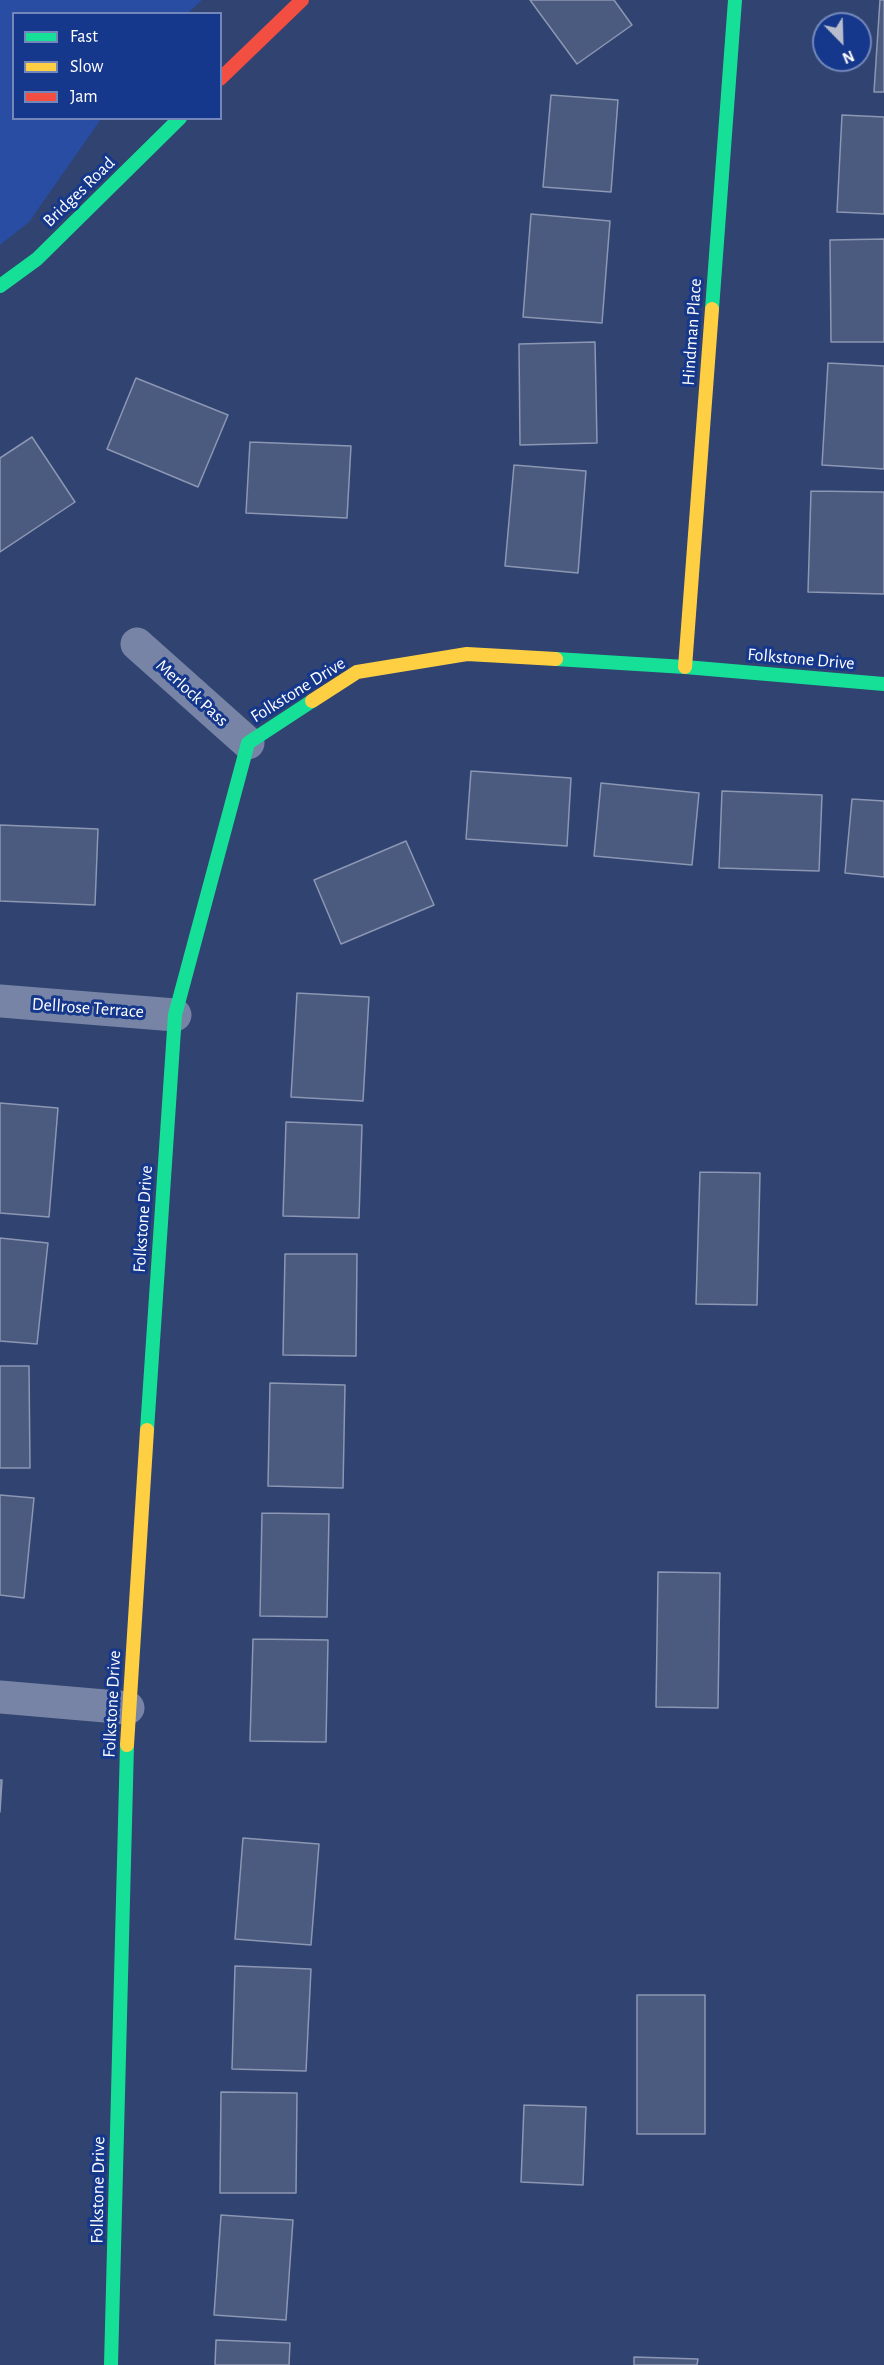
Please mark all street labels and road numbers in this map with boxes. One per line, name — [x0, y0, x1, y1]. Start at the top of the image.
street label: Bridges Road — [39, 152, 119, 232]
street label: Hindman Place — [677, 278, 707, 386]
street label: Folkstone Drive — [747, 644, 855, 674]
street label: Folkstone Drive — [247, 652, 349, 728]
street label: Merlock Pass — [151, 655, 233, 731]
street label: Dellrose Terrace — [31, 993, 145, 1023]
street label: Folkstone Drive — [128, 1165, 158, 1273]
street label: Folkstone Drive — [98, 1650, 126, 1758]
street label: Folkstone Drive — [86, 2136, 110, 2244]

